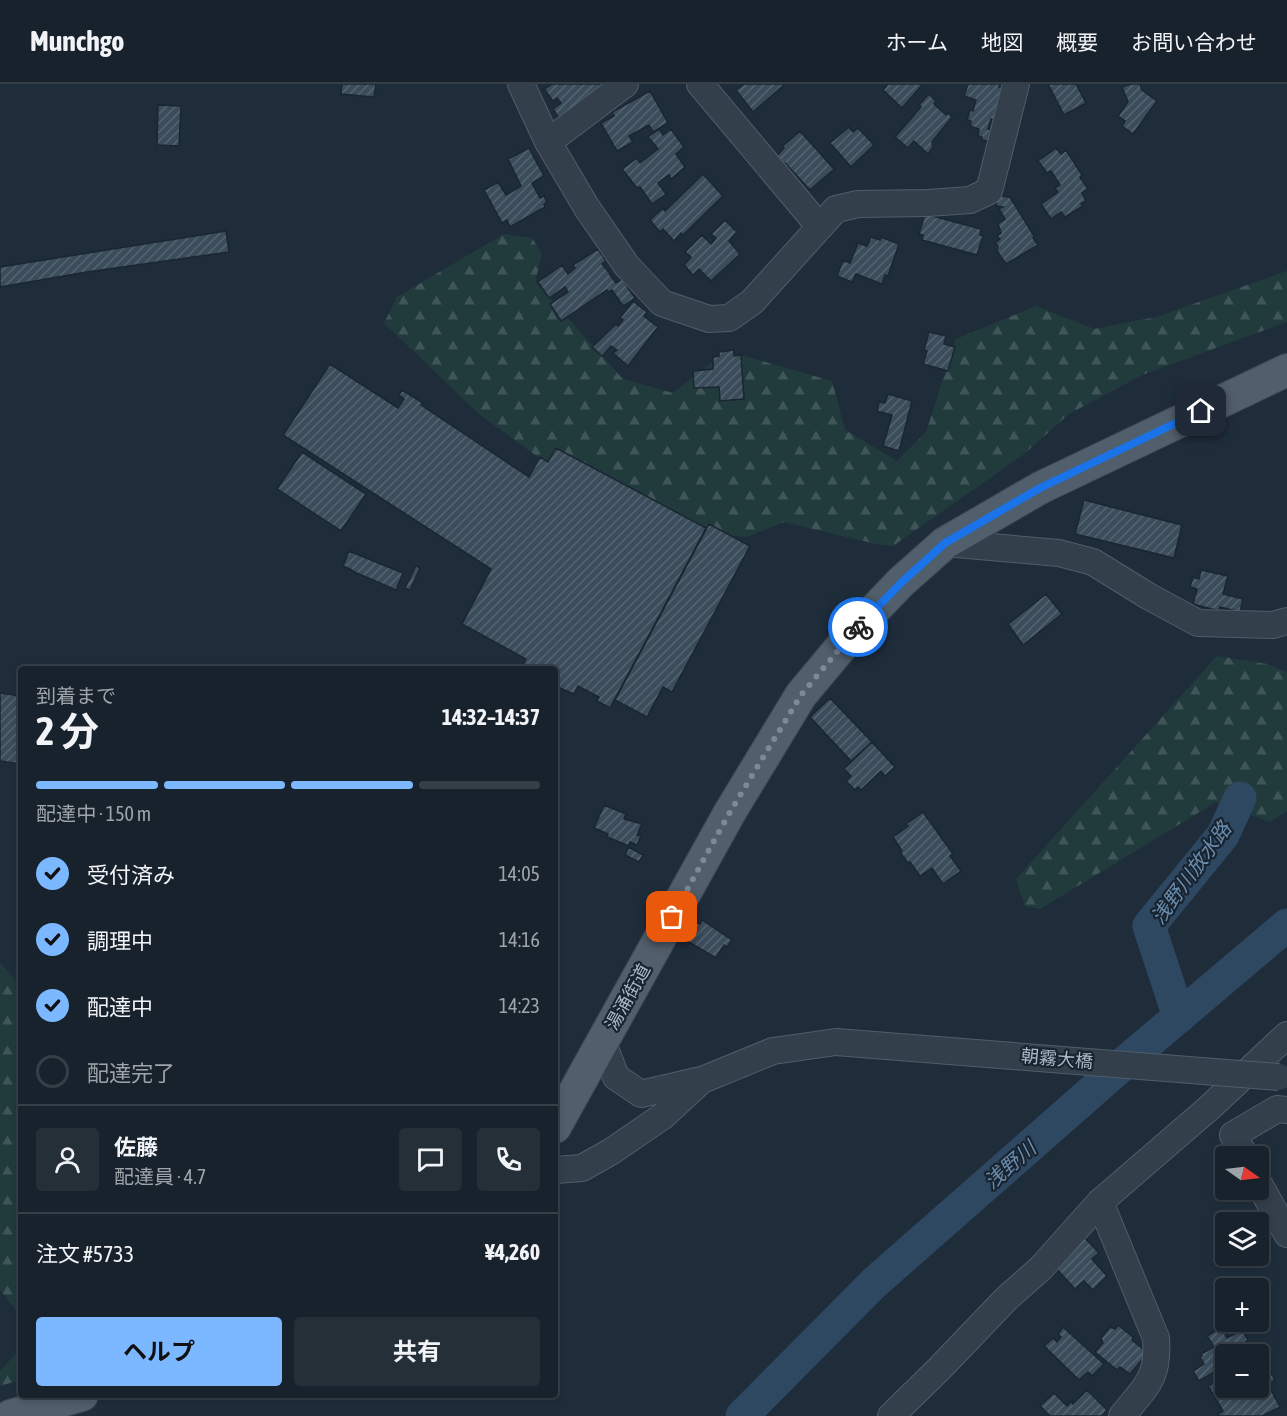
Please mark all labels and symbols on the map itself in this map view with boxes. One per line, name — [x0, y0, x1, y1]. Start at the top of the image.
pin — [1175, 385, 1226, 436]
courier — [828, 597, 888, 657]
water label: 浅野川放水路 — [1146, 816, 1236, 928]
pin — [646, 891, 697, 942]
street label: 湯涌街道 — [601, 960, 654, 1033]
street label: 朝霧大橋 — [1020, 1045, 1094, 1072]
water label: 浅野川 — [979, 1135, 1041, 1193]
north arrow — [1215, 1146, 1269, 1200]

